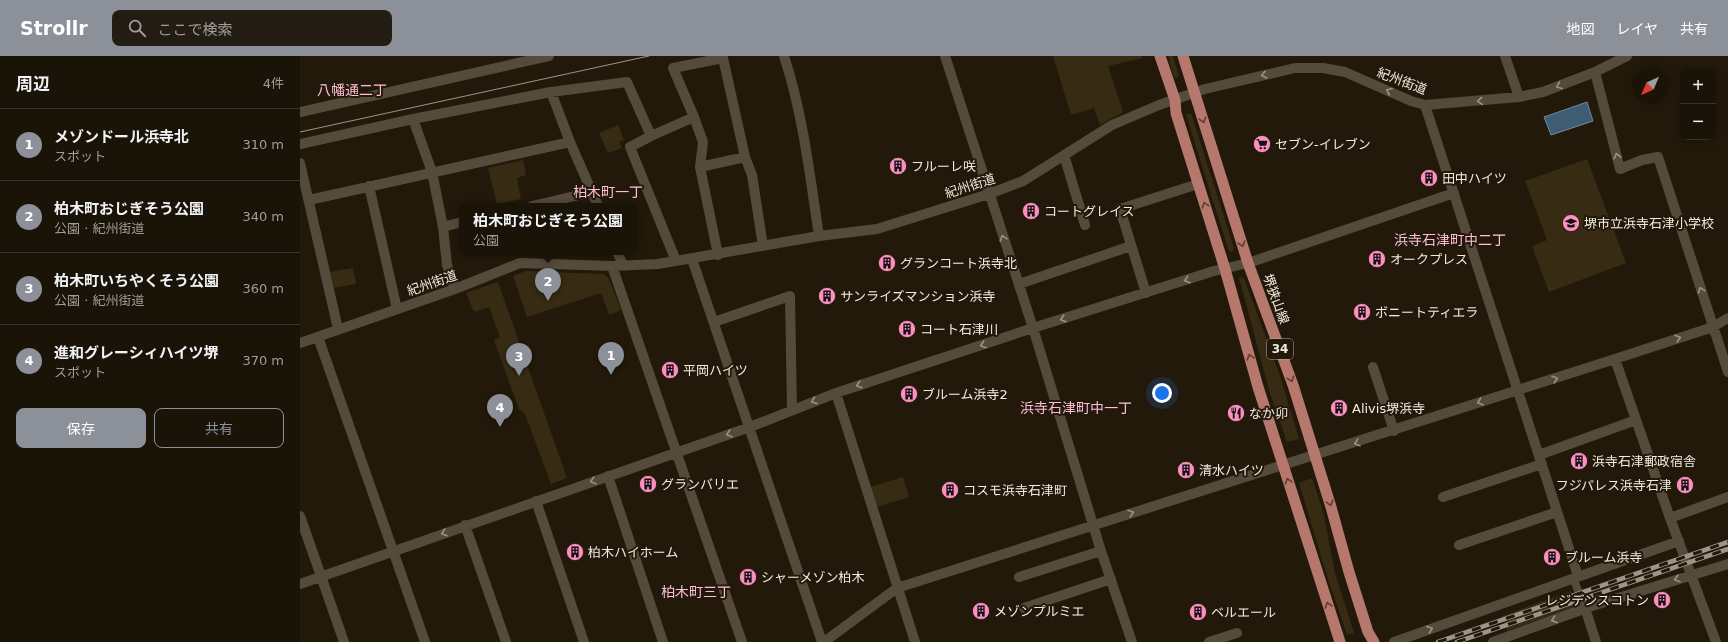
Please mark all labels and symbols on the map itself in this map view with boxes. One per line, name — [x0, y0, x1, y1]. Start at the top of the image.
street label: 紀州街道 — [1375, 65, 1429, 97]
north arrow — [1632, 68, 1668, 104]
one-way arrow — [1261, 71, 1267, 79]
district label: 八幡通二丁 — [317, 82, 387, 98]
one-way arrow — [1556, 82, 1563, 90]
one-way arrow — [1386, 88, 1394, 96]
one-way arrow — [1477, 96, 1483, 105]
one-way arrow — [1198, 116, 1207, 123]
supermarket icon: セブン-イレブン — [1252, 134, 1272, 154]
place label: セブン-イレブン — [1275, 137, 1371, 152]
one-way arrow — [1613, 153, 1621, 159]
building icon: フルーレ咲 — [888, 156, 908, 176]
place label: フルーレ咲 — [911, 159, 976, 174]
building icon: 田中ハイツ — [1419, 168, 1439, 188]
street label: 紀州街道 — [943, 171, 997, 201]
place label: 田中ハイツ — [1442, 171, 1507, 186]
district label: 柏木町一丁 — [573, 184, 643, 200]
building icon: コートグレイス — [1021, 201, 1041, 221]
one-way arrow — [1201, 202, 1210, 209]
place label: コートグレイス — [1044, 204, 1135, 219]
school or university icon: 堺市立浜寺石津小学校 — [1561, 213, 1581, 233]
place label: 堺市立浜寺石津小学校 — [1584, 216, 1714, 231]
district label: 浜寺石津町中二丁 — [1394, 232, 1506, 248]
one-way arrow — [1000, 234, 1008, 241]
one-way arrow — [1237, 240, 1246, 247]
building icon: オークプレス — [1367, 249, 1387, 269]
place label: オークプレス — [1390, 252, 1468, 267]
building icon: グランコート浜寺北 — [877, 253, 897, 273]
place label: グランコート浜寺北 — [900, 256, 1017, 271]
street label: 紀州街道 — [405, 267, 459, 299]
pin: 2 — [535, 268, 561, 301]
street label: 堺狭山線 — [1260, 272, 1292, 326]
one-way arrow — [1184, 275, 1191, 284]
building icon: サンライズマンション浜寺 — [817, 286, 837, 306]
one-way arrow — [1698, 286, 1706, 293]
place label: サンライズマンション浜寺 — [840, 289, 996, 304]
building icon: ボニートティエラ — [1352, 302, 1372, 322]
place label: ボニートティエラ — [1375, 305, 1478, 320]
one-way arrow — [1060, 314, 1067, 323]
building icon: コート石津川 — [897, 319, 917, 339]
place label: コート石津川 — [920, 322, 998, 337]
one-way arrow — [1675, 335, 1682, 343]
road number: 34 — [1267, 339, 1293, 359]
one-way arrow — [980, 340, 987, 348]
pin: 1 — [598, 342, 624, 375]
pin: 3 — [506, 343, 532, 376]
one-way arrow — [1246, 354, 1255, 361]
building icon: 平岡ハイツ — [660, 360, 680, 380]
place label: 平岡ハイツ — [683, 363, 748, 378]
one-way arrow — [1551, 375, 1558, 383]
one-way arrow — [1286, 376, 1294, 383]
one-way arrow — [856, 380, 863, 389]
your location — [1152, 383, 1172, 403]
building icon: ブルーム浜寺2 — [899, 384, 919, 404]
place label: ブルーム浜寺2 — [922, 387, 1008, 402]
pin: 4 — [487, 394, 513, 427]
one-way arrow — [810, 397, 817, 405]
building icon: Alivis堺浜寺 — [1329, 398, 1349, 418]
one-way arrow — [1477, 398, 1484, 406]
district label: 浜寺石津町中一丁 — [1020, 400, 1132, 416]
place label: Alivis堺浜寺 — [1352, 401, 1425, 416]
restaurant icon: なか卯 — [1226, 403, 1246, 423]
place label: なか卯 — [1249, 406, 1288, 421]
one-way arrow — [726, 429, 733, 438]
one-way arrow — [1353, 438, 1360, 446]
building icon: 浜寺石津郵政宿舎 — [1569, 451, 1589, 471]
place label: 浜寺石津郵政宿舎 — [1592, 454, 1696, 469]
building icon: 清水ハイツ — [1176, 460, 1196, 480]
place label: 清水ハイツ — [1199, 463, 1264, 478]
building icon: グランバリエ — [638, 474, 658, 494]
building icon: フジパレス浜寺石津 — [1675, 475, 1695, 495]
one-way arrow — [590, 476, 597, 485]
place label: グランバリエ — [661, 477, 739, 492]
one-way arrow — [1284, 478, 1293, 485]
place label: フジパレス浜寺石津 — [1556, 478, 1672, 493]
building icon: コスモ浜寺石津町 — [940, 480, 960, 500]
place label: コスモ浜寺石津町 — [963, 483, 1067, 498]
one-way arrow — [1325, 500, 1334, 507]
one-way arrow — [1127, 509, 1134, 518]
one-way arrow — [440, 528, 447, 536]
building icon: 柏木ハイホーム — [565, 542, 585, 562]
place label: 柏木ハイホーム — [588, 545, 678, 560]
building icon: ブルーム浜寺 — [1542, 547, 1562, 567]
place label: ブルーム浜寺 — [1565, 550, 1643, 565]
building icon: シャーメゾン柏木 — [738, 567, 758, 587]
place label: シャーメゾン柏木 — [761, 570, 864, 585]
one-way arrow — [1674, 575, 1681, 583]
district label: 柏木町三丁 — [661, 584, 731, 600]
building icon: レジデンスコトン — [1652, 590, 1672, 610]
place label: レジデンスコトン — [1545, 593, 1649, 608]
building icon: メゾンプルミエ — [971, 601, 991, 621]
building icon: ベルエール — [1188, 602, 1208, 622]
one-way arrow — [1324, 602, 1333, 609]
place label: メゾンプルミエ — [994, 604, 1085, 619]
place label: ベルエール — [1211, 605, 1276, 620]
one-way arrow — [1550, 615, 1557, 623]
one-way arrow — [1427, 625, 1434, 634]

